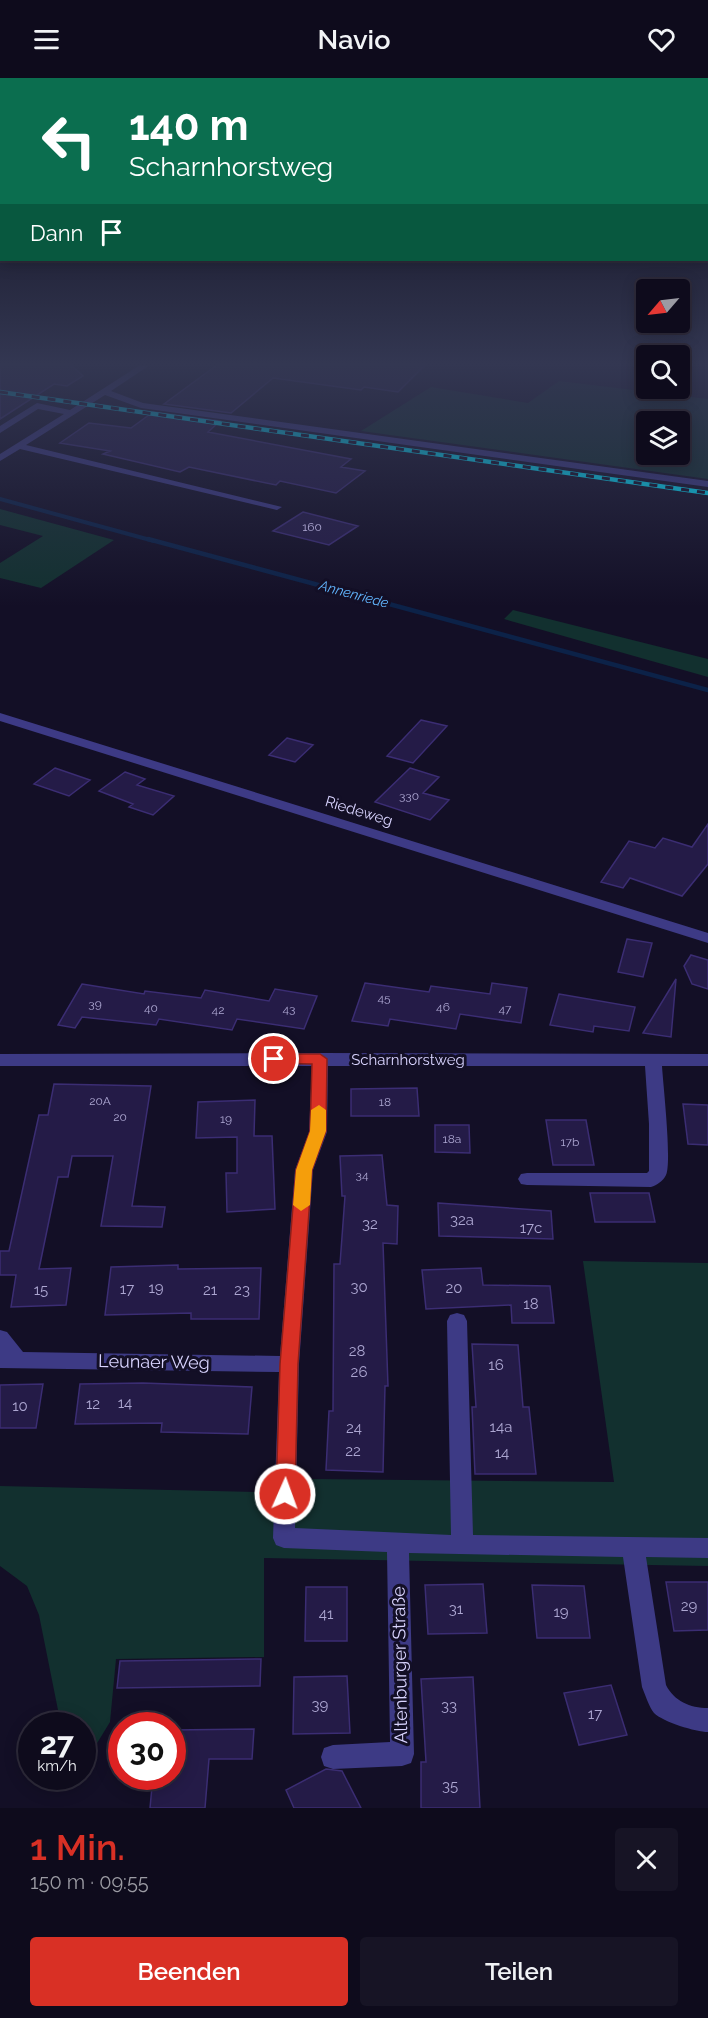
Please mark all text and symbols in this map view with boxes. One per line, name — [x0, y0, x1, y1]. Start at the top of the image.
icon: menu — [30, 23, 63, 56]
icon: heart — [645, 23, 678, 56]
text: Navio — [318, 24, 390, 55]
text: 140 m — [129, 101, 249, 150]
icon: left — [30, 102, 108, 180]
text: Scharnhorstweg — [129, 151, 333, 182]
icon: arrive — [95, 216, 128, 249]
text: Dann — [30, 220, 83, 246]
north arrow — [636, 279, 690, 333]
map controls — [636, 279, 690, 465]
button: search — [636, 345, 690, 399]
button: layers — [636, 411, 690, 465]
house number: 160 — [302, 520, 322, 534]
water label: Annenriede — [317, 577, 391, 611]
house number: 330 — [399, 789, 419, 803]
street label: Riedeweg — [323, 792, 395, 830]
house number: 45 — [377, 991, 391, 1005]
house number: 39 — [88, 997, 102, 1011]
house number: 46 — [436, 1000, 450, 1014]
house number: 40 — [144, 1001, 158, 1015]
house number: 43 — [283, 1002, 295, 1016]
house number: 47 — [499, 1002, 512, 1016]
house number: 42 — [212, 1003, 224, 1017]
pin — [248, 1033, 299, 1084]
icon: arrive — [257, 1042, 290, 1075]
street label: Scharnhorstweg — [351, 1051, 465, 1069]
house number: 20A — [89, 1094, 111, 1108]
house number: 18 — [379, 1095, 391, 1109]
house number: 20 — [113, 1110, 127, 1124]
house number: 19 — [220, 1112, 232, 1126]
house number: 18a — [443, 1132, 461, 1146]
house number: 17b — [561, 1135, 579, 1149]
house number: 34 — [356, 1168, 369, 1182]
house number: 32a — [450, 1211, 474, 1229]
house number: 32 — [362, 1215, 378, 1233]
house number: 17c — [520, 1219, 542, 1237]
house number: 30 — [350, 1278, 368, 1296]
house number: 19 — [148, 1279, 164, 1297]
house number: 20 — [446, 1279, 463, 1297]
house number: 17 — [120, 1280, 134, 1298]
house number: 15 — [34, 1281, 48, 1299]
house number: 21 — [203, 1281, 218, 1299]
house number: 23 — [234, 1281, 250, 1299]
house number: 18 — [523, 1295, 539, 1313]
house number: 28 — [349, 1342, 365, 1360]
street label: Leunaer Weg — [98, 1350, 210, 1373]
house number: 16 — [488, 1356, 504, 1374]
house number: 26 — [351, 1363, 367, 1381]
house number: 14 — [118, 1394, 132, 1412]
house number: 12 — [86, 1395, 100, 1413]
house number: 10 — [12, 1397, 28, 1415]
house number: 14a — [490, 1418, 512, 1436]
house number: 24 — [346, 1419, 362, 1437]
house number: 22 — [345, 1442, 361, 1460]
house number: 14 — [495, 1444, 509, 1462]
position arrow — [253, 1462, 317, 1526]
street label: Altenburger Straße — [388, 1586, 411, 1744]
house number: 29 — [681, 1597, 698, 1615]
house number: 31 — [449, 1600, 464, 1618]
house number: 19 — [553, 1603, 569, 1621]
house number: 41 — [319, 1605, 334, 1623]
house number: 39 — [312, 1696, 329, 1714]
house number: 33 — [441, 1697, 457, 1715]
house number: 17 — [588, 1705, 602, 1723]
speed limit sign: 30 — [108, 1712, 186, 1790]
text: 27 — [40, 1726, 74, 1761]
text: km/h — [37, 1757, 77, 1775]
house number: 35 — [442, 1777, 458, 1795]
text: 1 Min. — [30, 1826, 125, 1868]
button: close — [615, 1828, 678, 1891]
text: 150 m · 09:55 — [30, 1870, 149, 1894]
button: Beenden — [30, 1937, 348, 2006]
button: Teilen — [360, 1937, 678, 2006]

